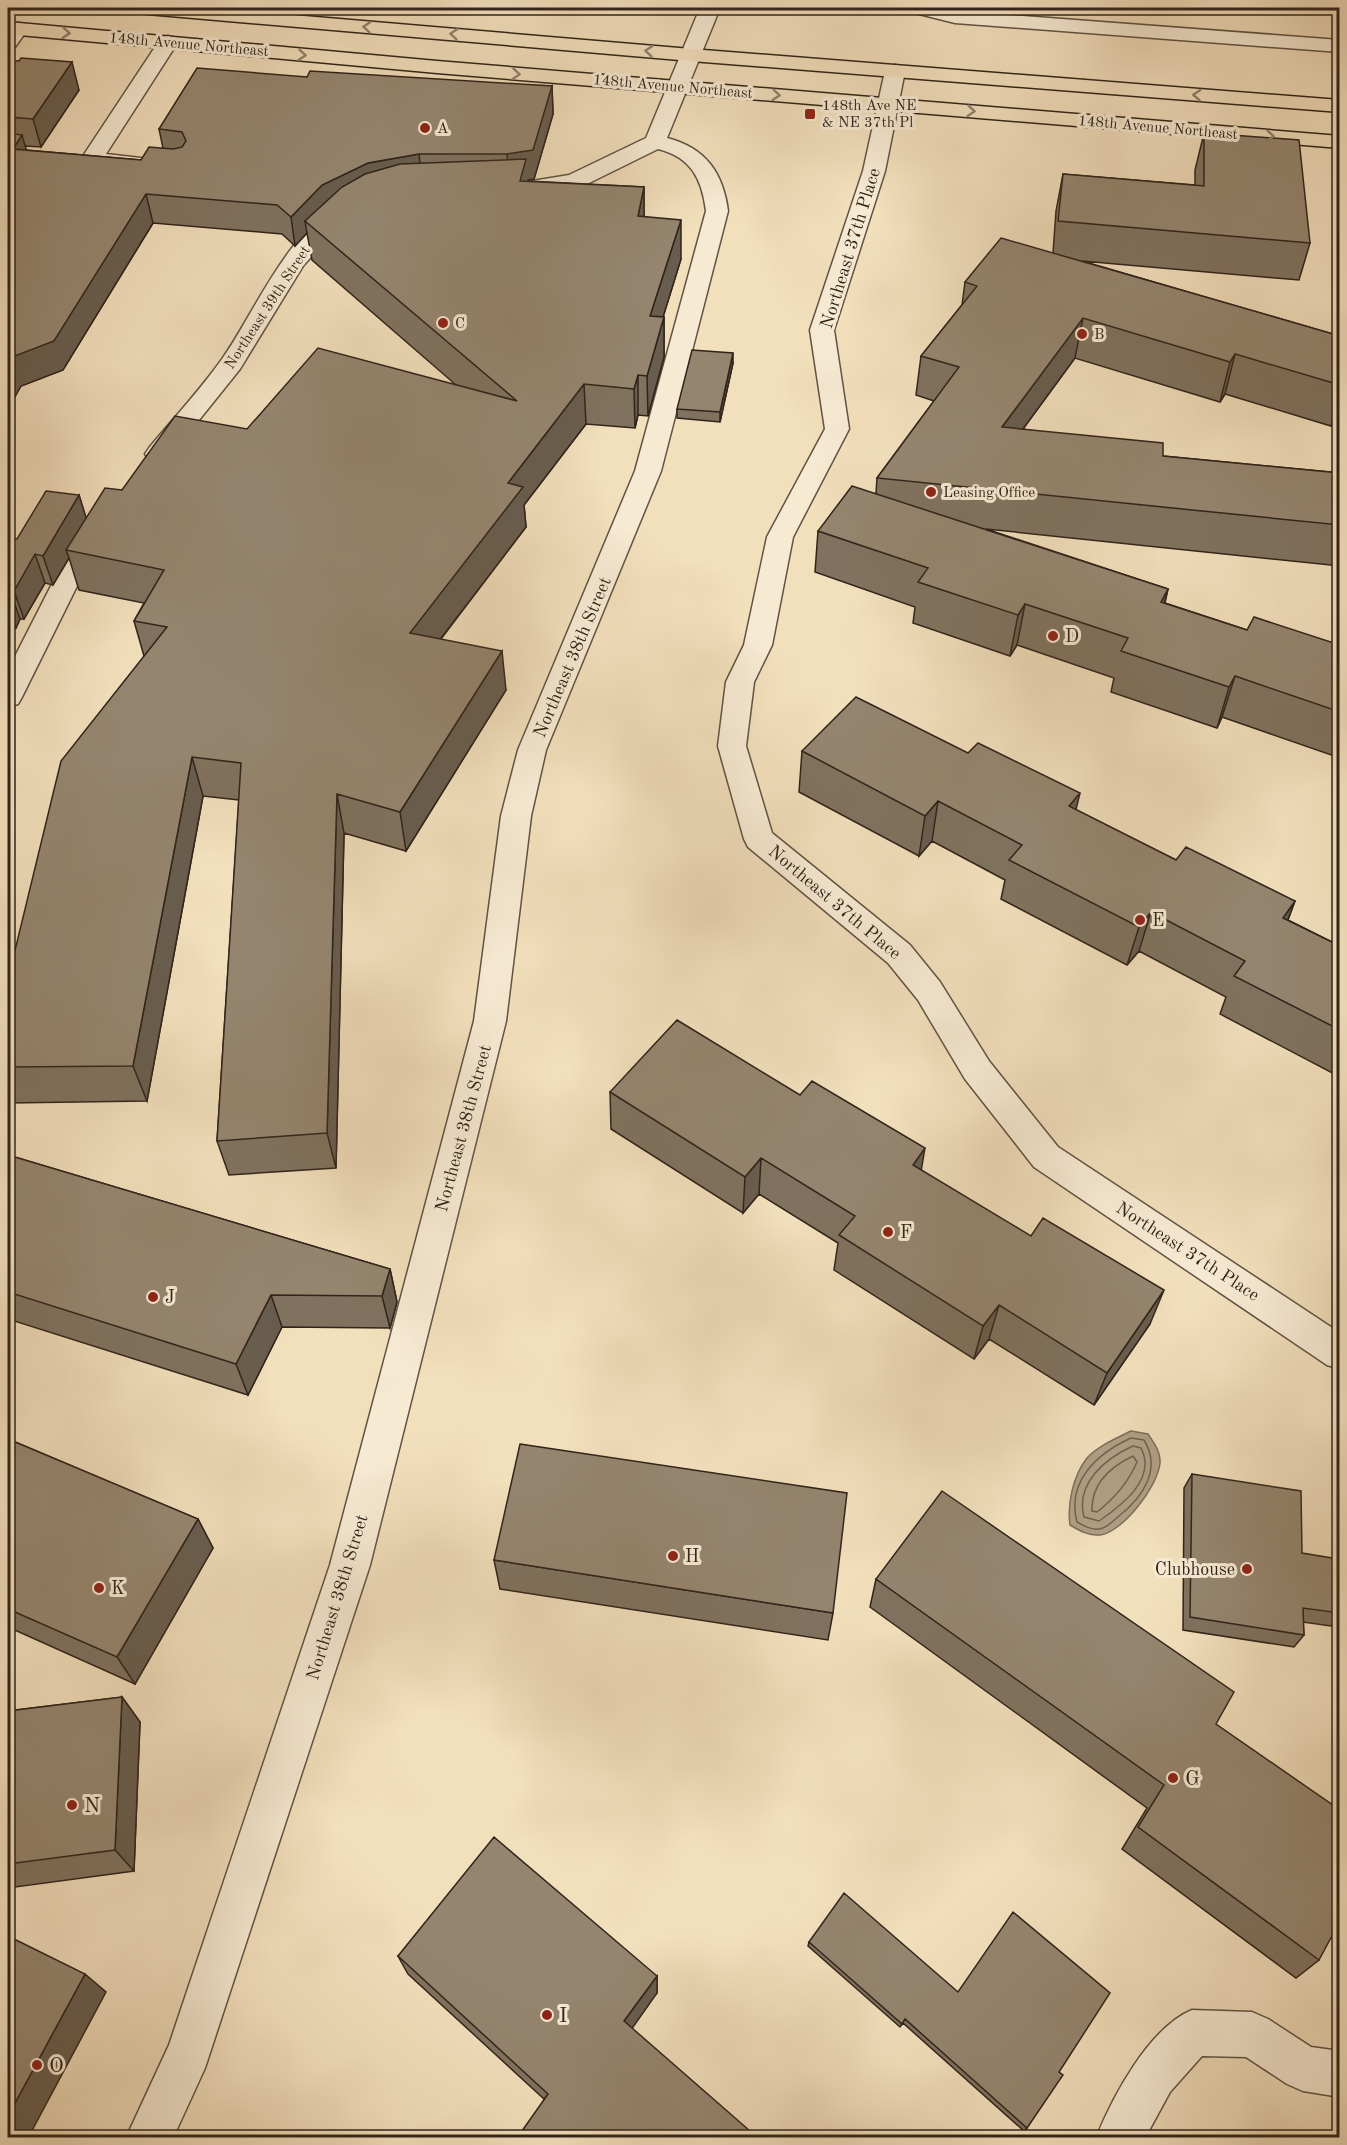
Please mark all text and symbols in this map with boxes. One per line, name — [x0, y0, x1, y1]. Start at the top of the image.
one-way arrow — [362, 20, 371, 33]
one-way arrow — [61, 26, 70, 39]
one-way arrow — [450, 28, 459, 41]
street label: 148th Avenue Northeast — [108, 31, 269, 60]
one-way arrow — [644, 45, 653, 58]
one-way arrow — [297, 48, 306, 61]
one-way arrow — [512, 67, 521, 80]
street label: 148th Avenue Northeast — [592, 73, 753, 102]
one-way arrow — [772, 88, 781, 101]
one-way arrow — [1193, 88, 1202, 101]
place label: 148th Ave NE & NE 37th Pl — [822, 99, 916, 131]
one-way arrow — [966, 104, 975, 117]
marker: 148th Ave NE & NE 37th Pl — [803, 107, 817, 121]
street label: 148th Avenue Northeast — [1077, 114, 1238, 143]
marker: A — [418, 121, 432, 135]
place label: A — [437, 122, 449, 137]
one-way arrow — [1265, 129, 1274, 142]
street label: Northeast 37th Place — [818, 166, 884, 331]
street label: Northeast 39th Street — [223, 244, 314, 372]
marker: C — [436, 316, 450, 330]
place label: C — [455, 317, 465, 332]
marker: B — [1075, 327, 1089, 341]
place label: B — [1094, 328, 1104, 343]
marker: Leasing Office — [924, 485, 938, 499]
place label: Leasing Office — [943, 486, 1035, 501]
street label: Northeast 38th Street — [531, 575, 615, 740]
place label: D — [1065, 628, 1079, 646]
marker: D — [1046, 629, 1060, 643]
street label: Northeast 37th Place — [765, 842, 904, 963]
place label: E — [1152, 912, 1164, 930]
marker: E — [1133, 913, 1147, 927]
street label: Northeast 38th Street — [433, 1043, 495, 1214]
street label: Northeast 37th Place — [1113, 1199, 1262, 1305]
place label: F — [900, 1224, 912, 1242]
marker: F — [881, 1225, 895, 1239]
place label: J — [165, 1289, 175, 1307]
marker: J — [146, 1290, 160, 1304]
street label: Northeast 38th Street — [304, 1512, 372, 1682]
place label: H — [685, 1548, 699, 1566]
marker: H — [666, 1549, 680, 1563]
place label: Clubhouse — [1155, 1561, 1235, 1579]
marker: Clubhouse — [1240, 1562, 1254, 1576]
place label: K — [111, 1580, 125, 1598]
marker: K — [92, 1581, 106, 1595]
place label: G — [1185, 1769, 1200, 1790]
marker: G — [1166, 1771, 1180, 1785]
place label: N — [84, 1796, 100, 1817]
marker: N — [65, 1798, 79, 1812]
place label: I — [559, 2006, 567, 2027]
marker: I — [540, 2008, 554, 2022]
place label: O — [49, 2056, 64, 2077]
marker: O — [30, 2058, 44, 2072]

